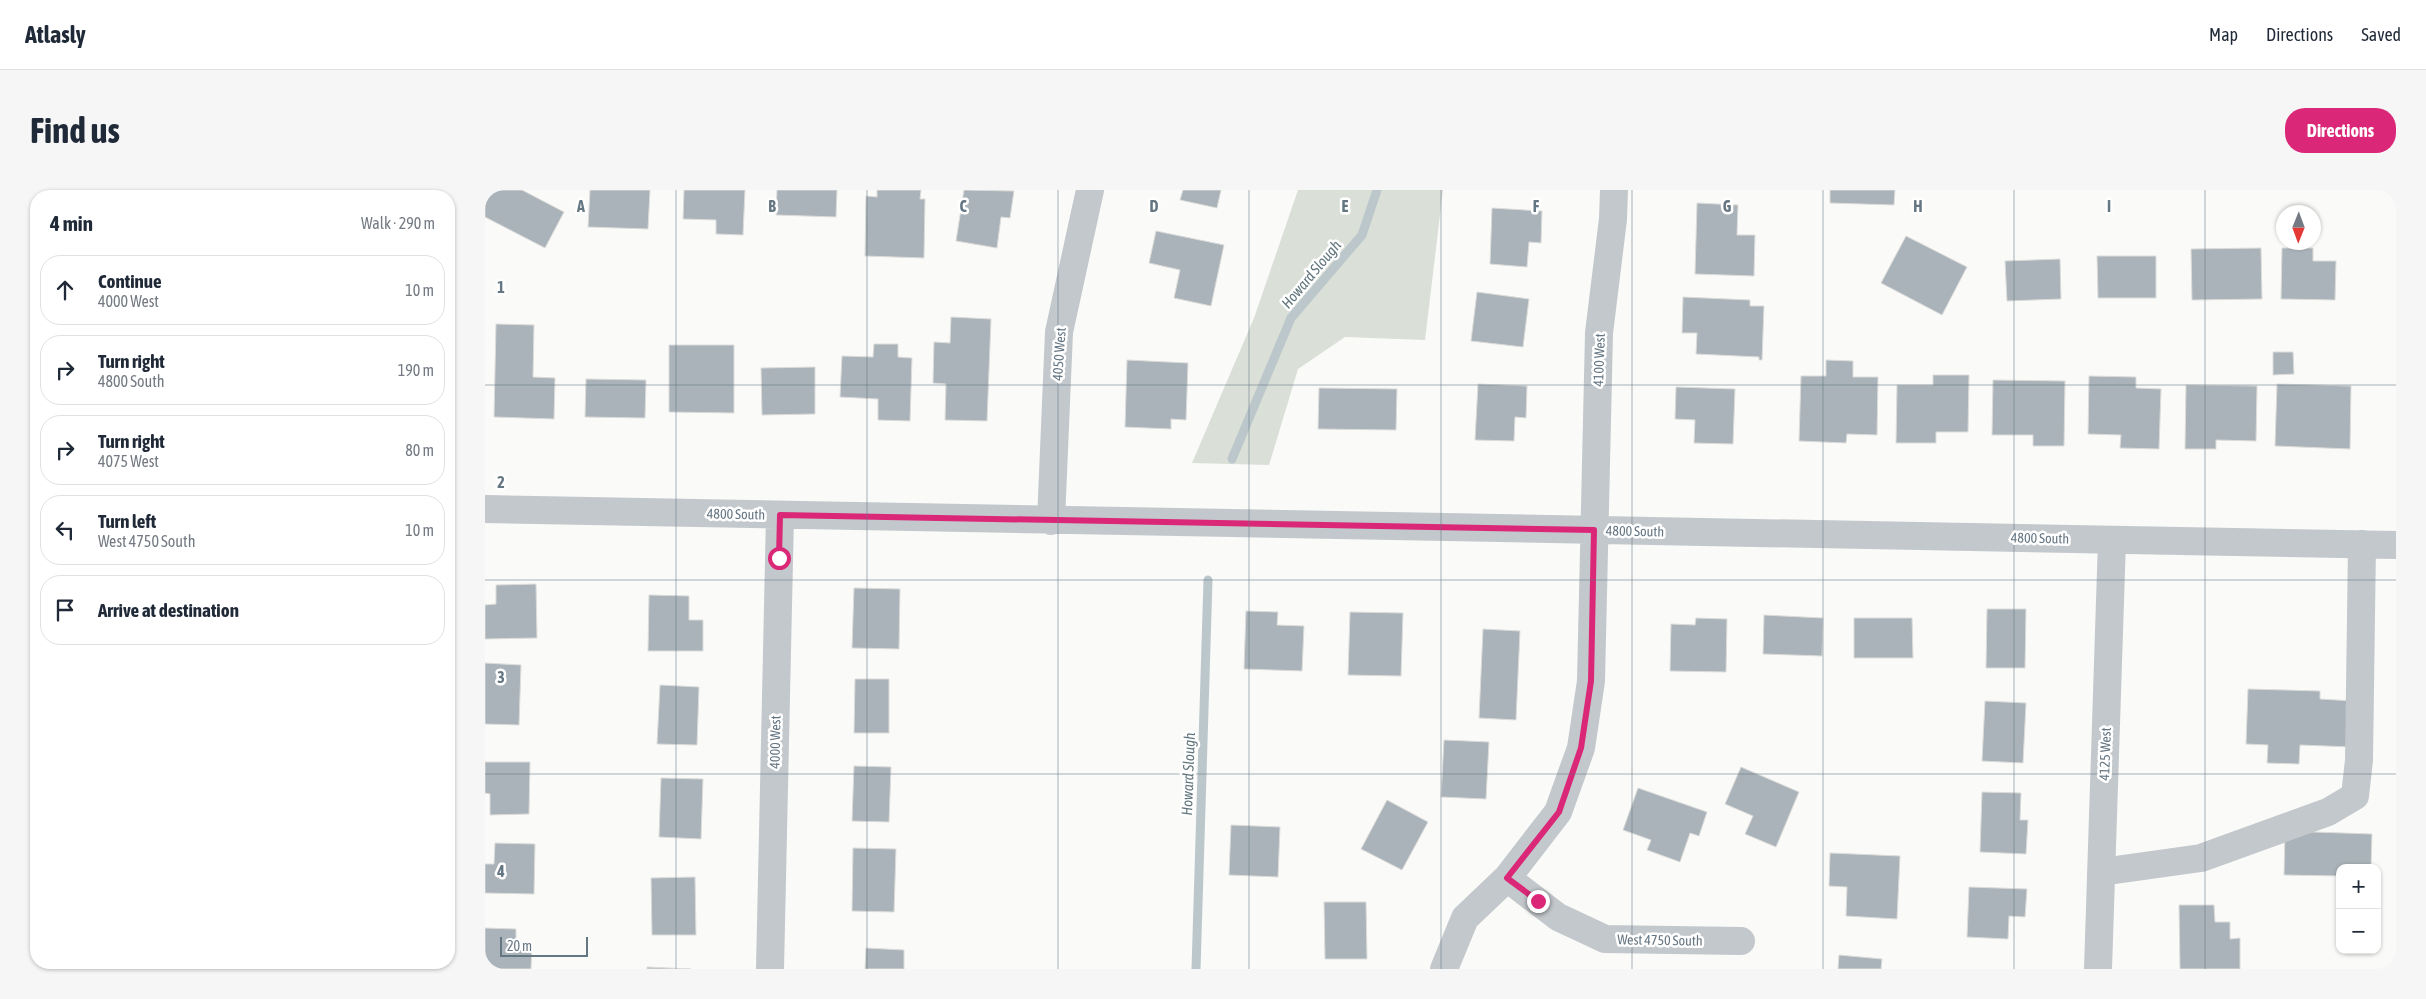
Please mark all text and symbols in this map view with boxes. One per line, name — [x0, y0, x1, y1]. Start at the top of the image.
text: Atlasly — [25, 21, 86, 48]
text: Map — [2209, 24, 2238, 45]
text: Directions — [2266, 24, 2333, 45]
text: Saved — [2361, 24, 2401, 45]
button: Directions — [2285, 108, 2396, 153]
text: Find us — [30, 110, 120, 150]
text: A — [576, 197, 585, 215]
text: B — [768, 197, 776, 215]
text: C — [959, 197, 967, 215]
text: D — [1150, 197, 1159, 215]
text: E — [1342, 197, 1349, 215]
text: F — [1533, 197, 1540, 215]
text: G — [1723, 197, 1732, 215]
text: H — [1913, 197, 1923, 215]
text: I — [2107, 197, 2111, 215]
north arrow — [2276, 205, 2321, 250]
text: 4 min — [50, 211, 93, 235]
text: Walk · 290 m — [361, 214, 435, 232]
water label: Howard Slough — [1278, 237, 1344, 311]
text: Continue — [98, 270, 162, 292]
icon: ahead — [51, 276, 79, 304]
text: 1 — [497, 278, 505, 296]
text: 10 m — [405, 281, 434, 299]
text: 4000 West — [98, 292, 159, 310]
street label: 4050 West — [1049, 327, 1069, 381]
street label: 4100 West — [1590, 333, 1608, 387]
text: Turn right — [98, 350, 165, 372]
icon: right — [51, 356, 79, 384]
text: 190 m — [398, 361, 434, 379]
text: 4800 South — [98, 372, 165, 390]
text: Turn right — [98, 430, 165, 452]
icon: right — [51, 436, 79, 464]
text: 80 m — [405, 441, 434, 459]
text: 4075 West — [98, 452, 159, 470]
text: 2 — [497, 473, 505, 491]
street label: 4800 South — [707, 505, 765, 523]
text: Turn left — [98, 510, 156, 532]
icon: left — [51, 516, 79, 544]
text: 10 m — [405, 521, 434, 539]
street label: 4800 South — [1606, 522, 1664, 540]
street label: 4800 South — [2011, 529, 2069, 547]
text: West 4750 South — [98, 532, 195, 550]
route start — [768, 547, 791, 570]
icon: arrive — [51, 596, 79, 624]
text: Arrive at destination — [98, 599, 239, 621]
text: 3 — [497, 668, 505, 686]
street label: 4000 West — [767, 715, 783, 769]
street label: 4125 West — [2096, 727, 2114, 781]
water label: Howard Slough — [1178, 732, 1198, 816]
text: 4 — [496, 862, 505, 880]
map controls — [2336, 864, 2381, 954]
button: + — [2336, 864, 2381, 909]
route end — [1527, 890, 1550, 913]
button: − — [2336, 909, 2381, 954]
street label: West 4750 South — [1617, 931, 1703, 949]
scale bar — [500, 934, 587, 957]
text: 20 m — [507, 938, 532, 954]

